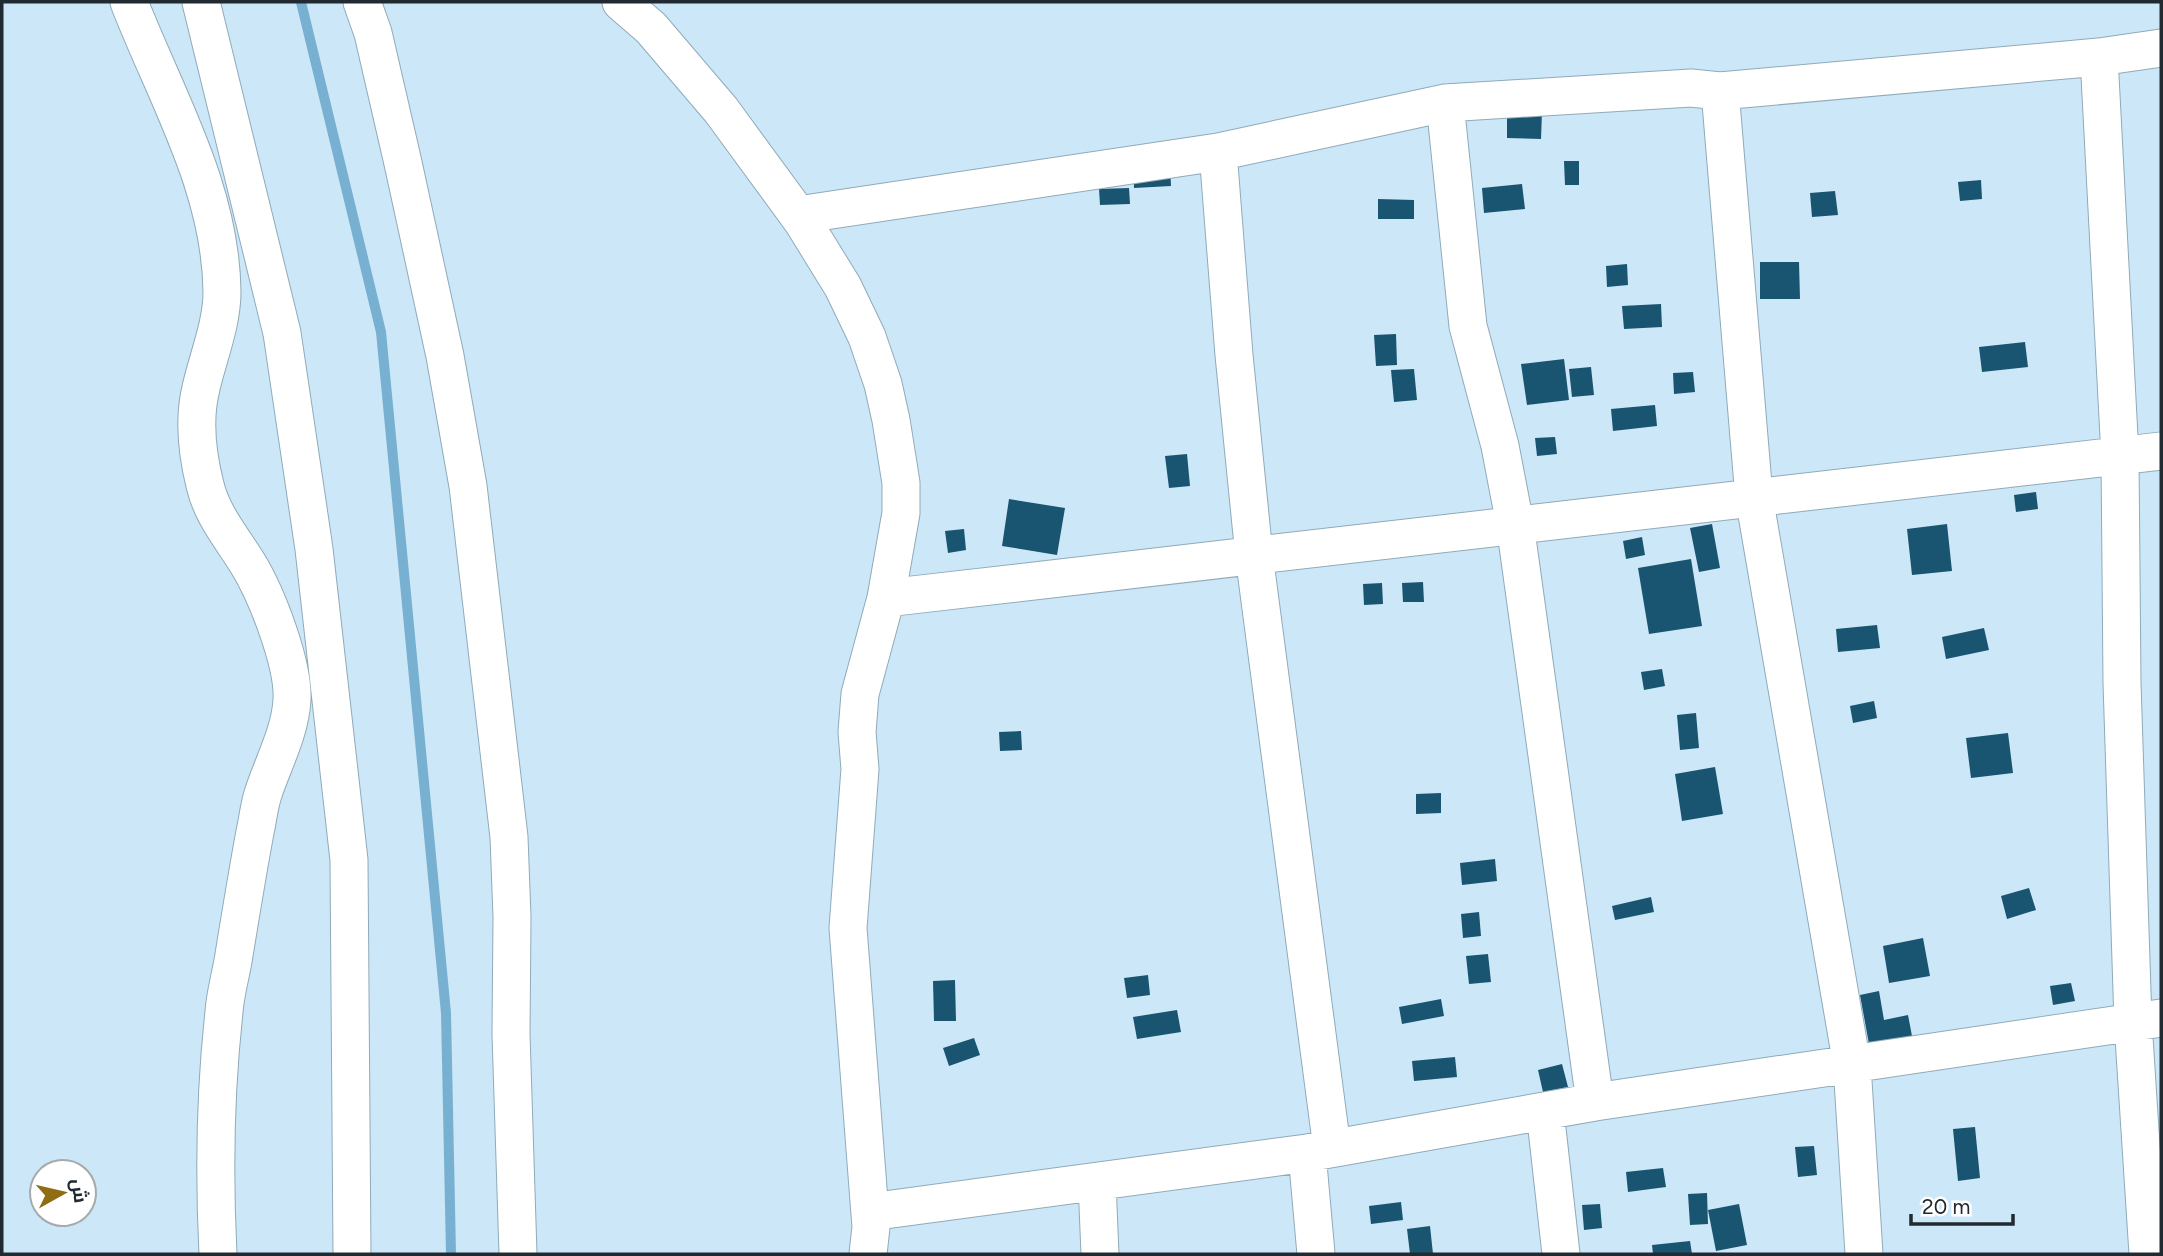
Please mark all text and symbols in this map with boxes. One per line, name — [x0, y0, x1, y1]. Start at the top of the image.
north arrow — [28, 1158, 98, 1228]
text: ش — [66, 1177, 92, 1204]
scale bar — [1911, 1182, 2012, 1226]
text: 20 m — [1922, 1194, 1970, 1219]

